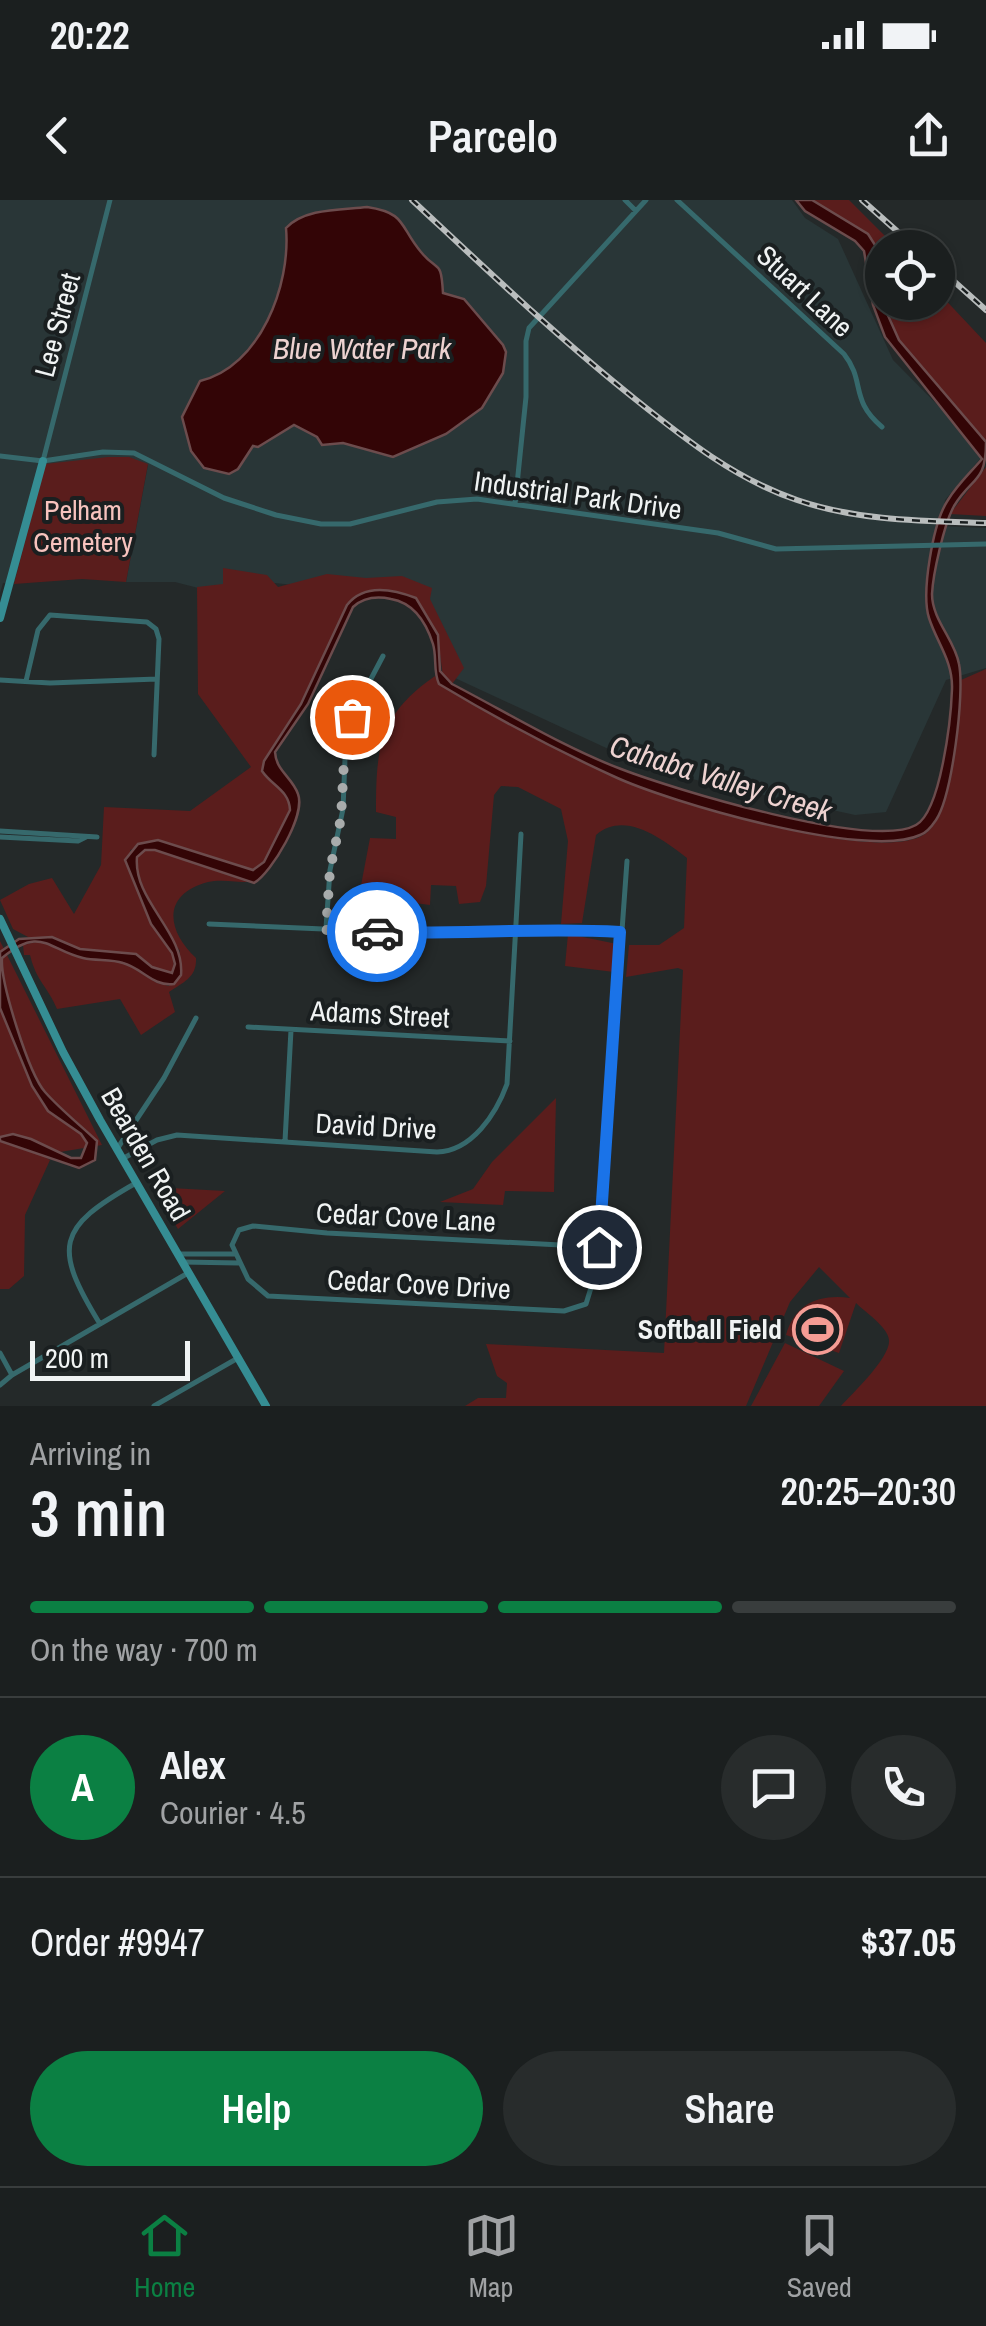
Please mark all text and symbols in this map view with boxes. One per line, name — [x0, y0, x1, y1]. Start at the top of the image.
text: 20:22 — [50, 10, 130, 61]
text: Parcelo — [428, 105, 558, 166]
icon: back — [30, 108, 85, 163]
icon: share — [901, 108, 956, 163]
map controls — [865, 230, 955, 320]
button: locate — [865, 230, 955, 320]
street label: Stuart Lane — [749, 237, 861, 345]
street label: Lee Street — [25, 269, 89, 381]
water label: Blue Water Park — [273, 328, 453, 368]
street label: Industrial Park Drive — [472, 462, 684, 528]
park label: Pelham Cemetery — [33, 491, 133, 561]
pin — [310, 675, 395, 760]
icon: bag — [325, 690, 380, 745]
water label: Cahaba Valley Creek — [605, 725, 839, 831]
courier — [327, 882, 427, 982]
icon: car — [350, 905, 405, 960]
street label: Adams Street — [309, 991, 450, 1037]
street label: Bearden Road — [93, 1080, 199, 1228]
street label: David Drive — [314, 1104, 438, 1148]
street label: Cedar Cove Lane — [315, 1193, 497, 1241]
pin — [557, 1205, 642, 1290]
icon: home — [572, 1220, 627, 1275]
street label: Cedar Cove Drive — [326, 1260, 512, 1308]
sports icon: Softball Field — [791, 1303, 843, 1355]
place label: Softball Field — [638, 1310, 782, 1348]
scale bar — [30, 1336, 190, 1380]
text: 200 m — [45, 1339, 109, 1377]
text: Arriving in — [30, 1432, 151, 1475]
text: 20:25–20:30 — [780, 1466, 956, 1517]
text: 3 min — [30, 1469, 167, 1556]
text: On the way · 700 m — [30, 1628, 258, 1671]
button: chat — [721, 1735, 826, 1840]
button: phone — [851, 1735, 956, 1840]
text: Alex — [160, 1740, 226, 1791]
text: A — [71, 1762, 94, 1813]
text: Courier · 4.5 — [160, 1791, 306, 1834]
text: Order #9947 — [30, 1917, 205, 1968]
text: $37.05 — [861, 1917, 956, 1968]
button: Help — [30, 2051, 483, 2166]
button: Share — [503, 2051, 956, 2166]
tab: Home — [134, 2208, 195, 2306]
tab: Map — [464, 2208, 519, 2306]
tab: Saved — [787, 2208, 852, 2306]

